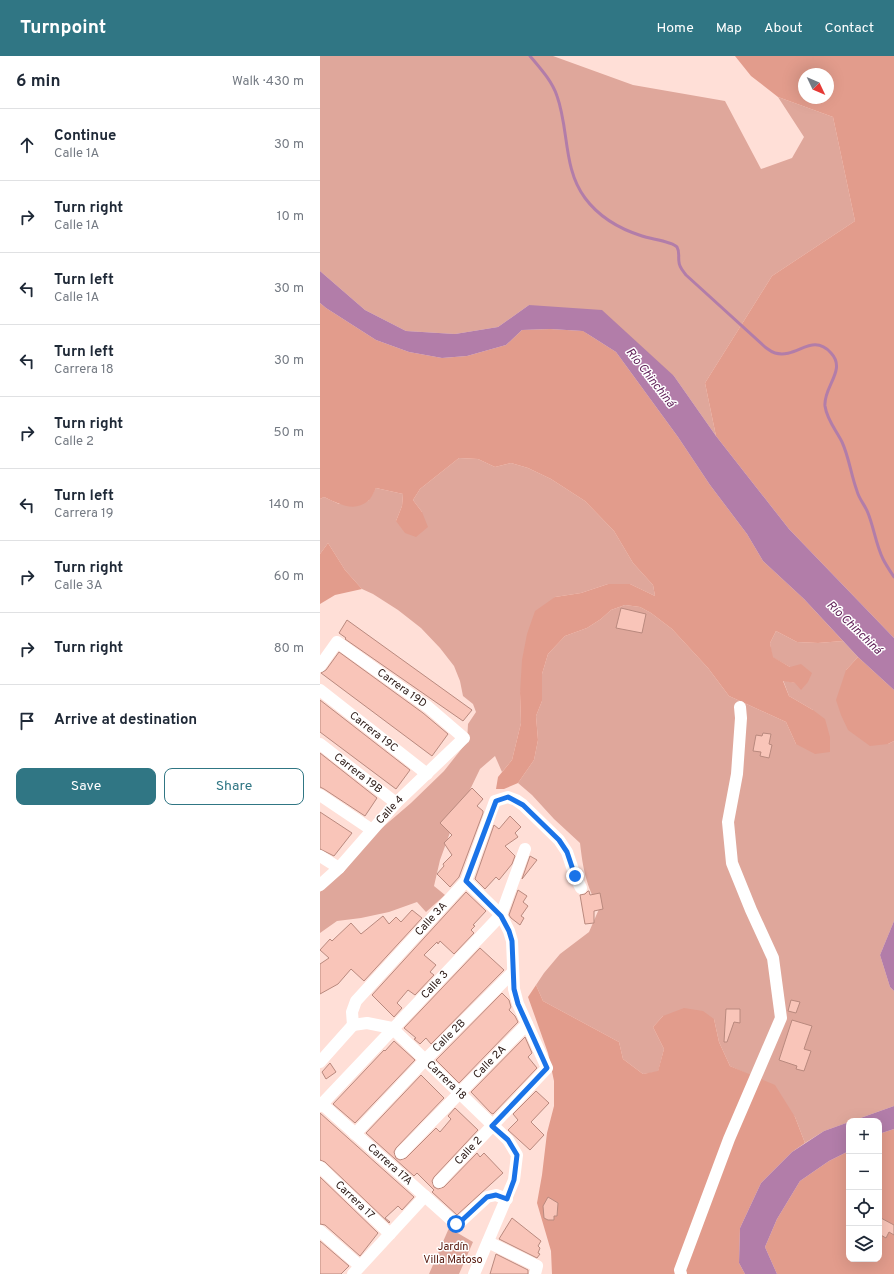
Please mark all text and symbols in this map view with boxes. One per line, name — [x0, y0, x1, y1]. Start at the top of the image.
text: Turnpoint — [20, 16, 106, 40]
text: Home — [657, 20, 694, 37]
text: Map — [716, 20, 742, 37]
text: About — [764, 20, 803, 37]
text: Contact — [825, 20, 874, 37]
north arrow — [798, 68, 834, 104]
text: 6 min — [16, 71, 60, 93]
text: Walk · 430 m — [232, 74, 304, 90]
text: Continue — [54, 127, 116, 146]
icon: ahead — [16, 134, 38, 156]
text: 30 m — [274, 137, 304, 153]
text: Calle 1A — [54, 146, 99, 162]
text: Turn right — [54, 199, 123, 218]
icon: right — [16, 206, 38, 228]
text: 10 m — [277, 209, 304, 225]
text: Calle 1A — [54, 218, 99, 234]
text: Turn left — [54, 271, 114, 290]
icon: left — [16, 278, 38, 300]
text: 30 m — [274, 281, 304, 297]
text: Calle 1A — [54, 290, 99, 306]
text: Turn left — [54, 343, 114, 362]
water label: Río Chinchiná — [622, 345, 679, 412]
icon: left — [16, 350, 38, 372]
text: 30 m — [274, 353, 304, 369]
text: Carrera 18 — [54, 362, 114, 378]
text: Turn right — [54, 415, 123, 434]
icon: right — [16, 422, 38, 444]
text: 50 m — [274, 425, 304, 441]
text: Calle 2 — [54, 434, 94, 450]
text: Turn left — [54, 487, 114, 506]
icon: left — [16, 494, 38, 516]
text: 140 m — [269, 497, 304, 513]
text: Carrera 19 — [54, 506, 114, 522]
text: Turn right — [54, 559, 123, 578]
icon: right — [16, 566, 38, 588]
text: 60 m — [274, 569, 304, 585]
text: Calle 3A — [54, 578, 103, 594]
water label: Río Chinchiná — [823, 598, 886, 660]
icon: right — [16, 638, 38, 660]
text: Turn right — [54, 639, 123, 658]
text: 80 m — [274, 641, 304, 657]
street label: Carrera 19D — [374, 666, 429, 711]
street label: Carrera 19C — [347, 709, 400, 755]
icon: arrive — [16, 710, 38, 732]
text: Arrive at destination — [54, 711, 197, 730]
street label: Carrera 19B — [331, 750, 385, 797]
button: Save — [16, 768, 156, 805]
button: Share — [164, 768, 304, 805]
street label: Calle 4 — [373, 793, 407, 827]
route end — [566, 867, 584, 885]
street label: Calle 3A — [412, 899, 450, 939]
street label: Calle 3 — [418, 968, 452, 1002]
street label: Calle 2B — [430, 1016, 469, 1055]
street label: Calle 2A — [470, 1042, 509, 1082]
street label: Carrera 18 — [423, 1058, 469, 1103]
map controls — [846, 1118, 882, 1262]
button: + — [846, 1118, 882, 1154]
street label: Calle 2 — [452, 1134, 485, 1168]
street label: Carrera 17A — [364, 1141, 415, 1189]
button: − — [846, 1154, 882, 1190]
street label: Carrera 17 — [332, 1178, 378, 1223]
button: locate — [846, 1190, 882, 1226]
route start — [447, 1215, 465, 1233]
button: layers — [846, 1226, 882, 1262]
park label: Jardín Villa Matoso — [423, 1240, 483, 1267]

